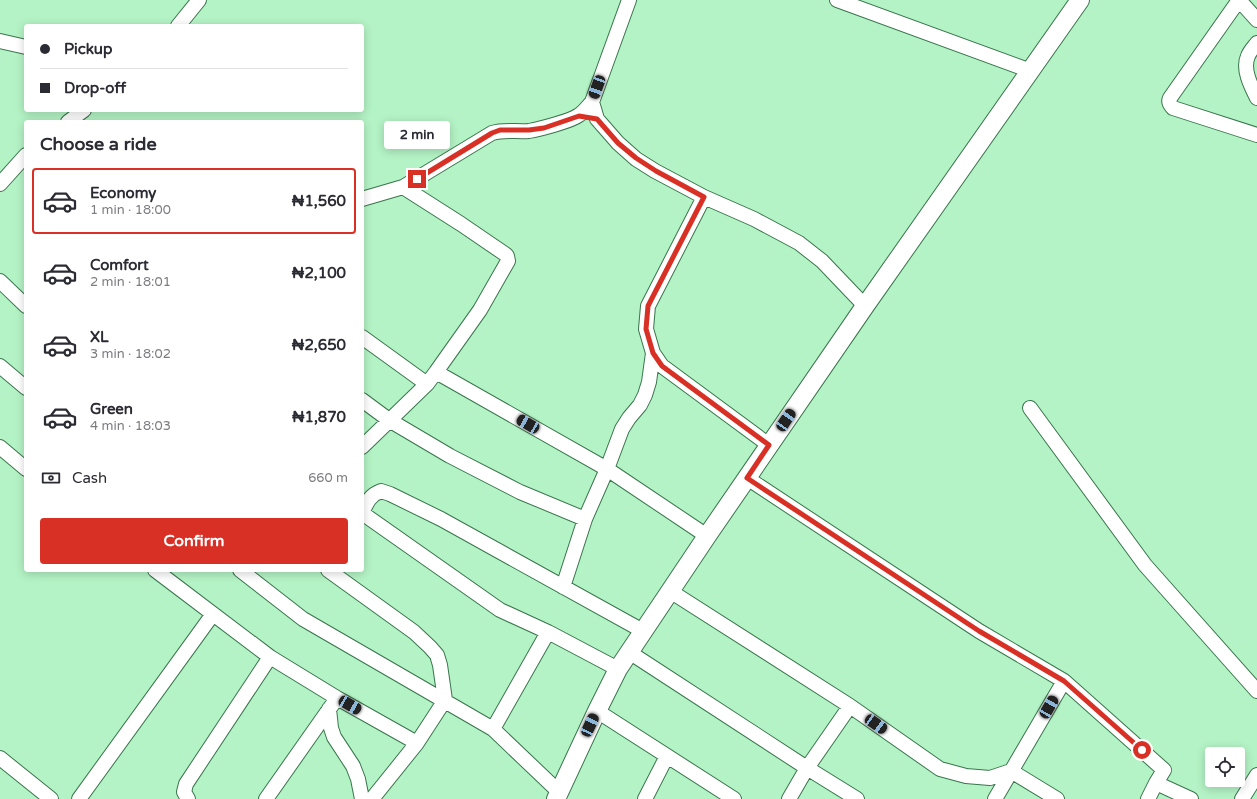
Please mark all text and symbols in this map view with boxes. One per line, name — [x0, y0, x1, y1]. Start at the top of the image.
text: Pickup — [64, 40, 112, 58]
car — [587, 74, 607, 100]
text: Drop-off — [64, 79, 126, 97]
callout: 2 min — [384, 121, 450, 149]
text: 2 min — [400, 127, 434, 143]
text: Choose a ride — [40, 133, 157, 155]
route end — [408, 170, 426, 188]
icon: car — [42, 183, 78, 219]
text: Economy — [90, 184, 156, 202]
text: ₦1,560 — [292, 192, 346, 210]
text: 1 min · 18:00 — [90, 202, 171, 218]
icon: car — [42, 255, 78, 291]
text: Comfort — [90, 256, 149, 274]
text: ₦2,100 — [292, 264, 346, 282]
text: 2 min · 18:01 — [90, 274, 171, 290]
icon: car — [42, 327, 78, 363]
text: XL — [90, 328, 109, 346]
text: ₦2,650 — [292, 336, 346, 354]
text: 3 min · 18:02 — [90, 346, 171, 362]
icon: car — [42, 399, 78, 435]
text: Green — [90, 400, 133, 418]
car — [774, 407, 798, 433]
text: ₦1,870 — [292, 408, 346, 426]
car — [515, 413, 541, 435]
text: 4 min · 18:03 — [90, 418, 171, 434]
icon: cash — [40, 467, 62, 489]
text: Cash — [72, 469, 107, 487]
text: 660 m — [308, 470, 348, 486]
button: Confirm — [40, 518, 348, 564]
car — [337, 694, 363, 716]
car — [1038, 694, 1060, 720]
car — [579, 712, 601, 738]
car — [863, 712, 889, 736]
route start — [1133, 741, 1151, 759]
map controls — [1205, 747, 1245, 787]
button: locate — [1205, 747, 1245, 787]

